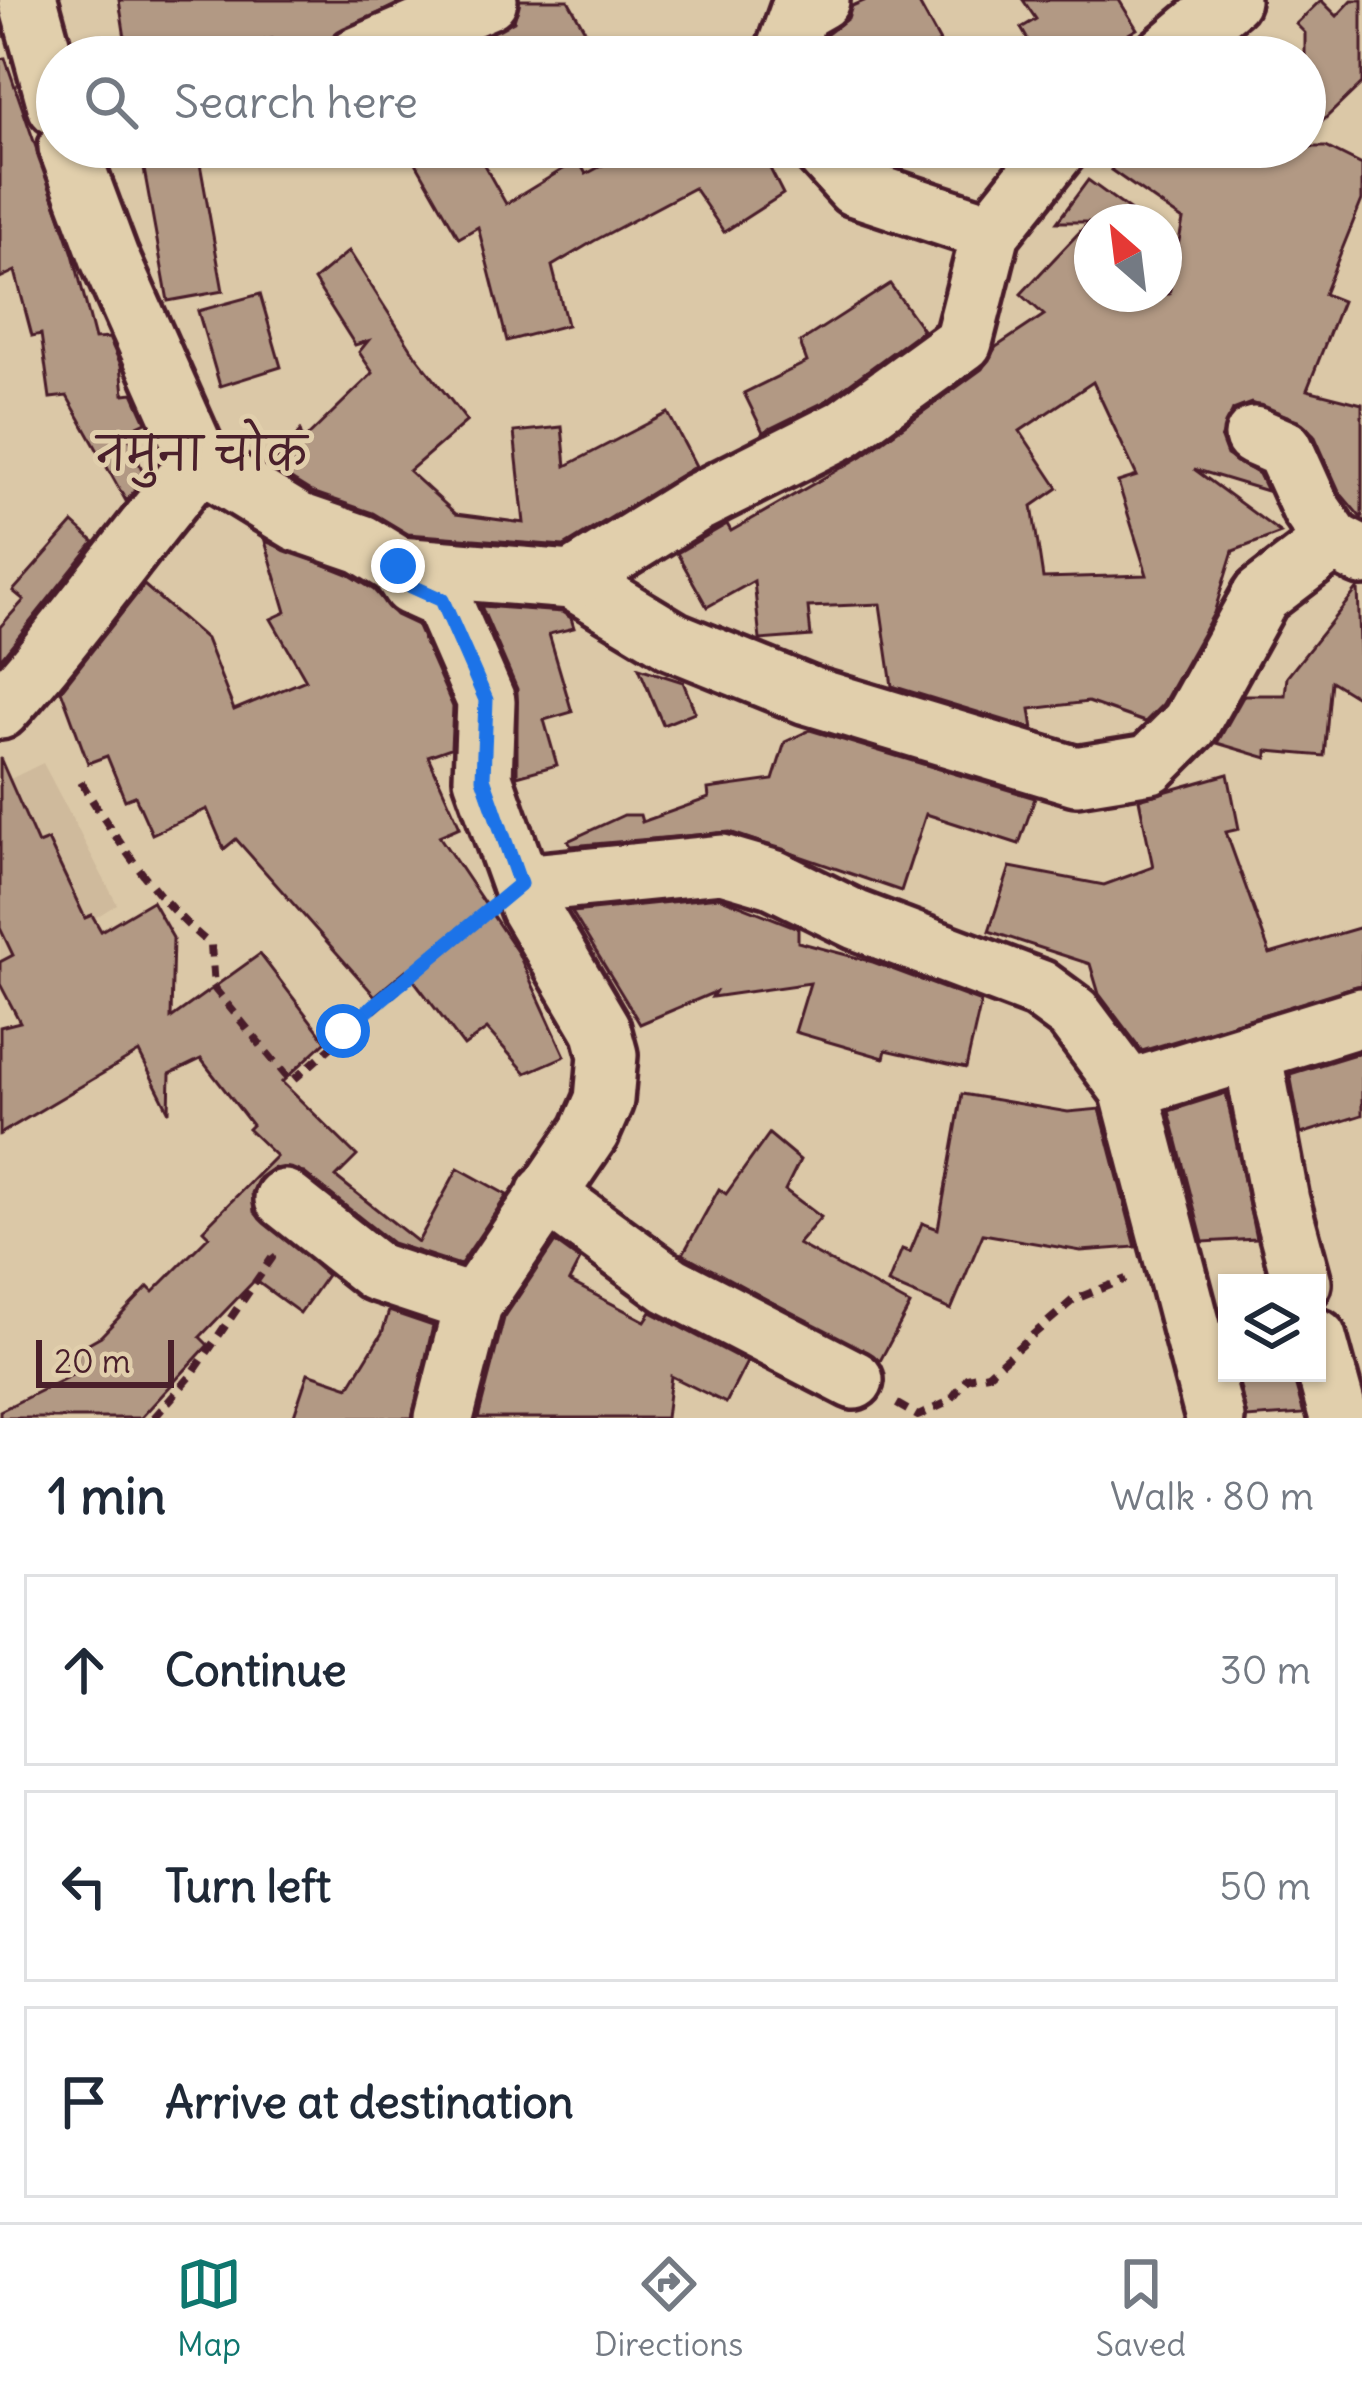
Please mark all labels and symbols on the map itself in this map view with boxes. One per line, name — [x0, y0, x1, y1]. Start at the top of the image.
north arrow — [1074, 204, 1182, 312]
district label: नमुना चोक — [95, 418, 309, 488]
route end — [371, 539, 425, 593]
route start — [316, 1004, 370, 1058]
scale bar — [36, 1334, 174, 1387]

